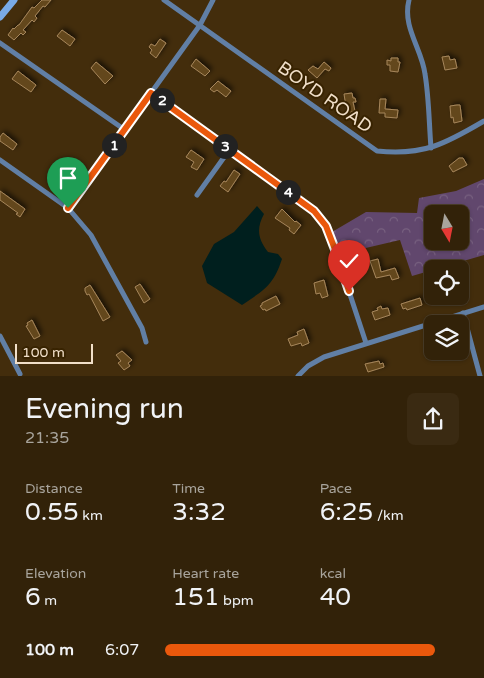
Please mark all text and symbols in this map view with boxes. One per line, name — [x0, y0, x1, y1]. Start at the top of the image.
street label: BOYD ROAD — [274, 56, 376, 138]
pin: 2 — [150, 88, 174, 112]
text: 2 — [158, 92, 167, 109]
pin: 1 — [102, 132, 126, 158]
pin: 3 — [212, 134, 238, 158]
text: 1 — [110, 137, 119, 154]
text: 3 — [221, 138, 230, 155]
pin — [47, 157, 89, 208]
icon: arrive — [54, 164, 82, 192]
pin: 4 — [276, 180, 300, 204]
text: 4 — [284, 184, 293, 201]
north arrow — [424, 205, 469, 250]
map controls — [424, 205, 469, 360]
pin — [328, 240, 370, 291]
icon: check — [335, 247, 363, 275]
button: locate — [424, 260, 469, 305]
button: layers — [424, 315, 469, 360]
scale bar — [15, 340, 92, 364]
text: 100 m — [22, 344, 65, 361]
text: Evening run — [25, 392, 184, 426]
button: share — [407, 393, 459, 445]
text: 21:35 — [25, 428, 69, 448]
text: Distance — [25, 480, 83, 497]
text: Time — [172, 480, 205, 497]
text: Pace — [320, 480, 352, 497]
text: 0.55 — [25, 497, 79, 527]
text: 3:32 — [172, 497, 226, 527]
text: 6:25 — [320, 497, 373, 527]
text: km — [79, 507, 103, 524]
text: /km — [373, 507, 404, 524]
text: Elevation — [25, 565, 86, 582]
text: Heart rate — [172, 565, 239, 582]
text: kcal — [320, 565, 346, 582]
text: 6 — [25, 582, 41, 612]
text: 151 — [172, 582, 219, 612]
text: 40 — [320, 582, 351, 612]
text: m — [41, 592, 57, 609]
text: bpm — [219, 592, 254, 609]
text: 100 m — [25, 640, 74, 660]
text: 6:07 — [105, 640, 139, 660]

